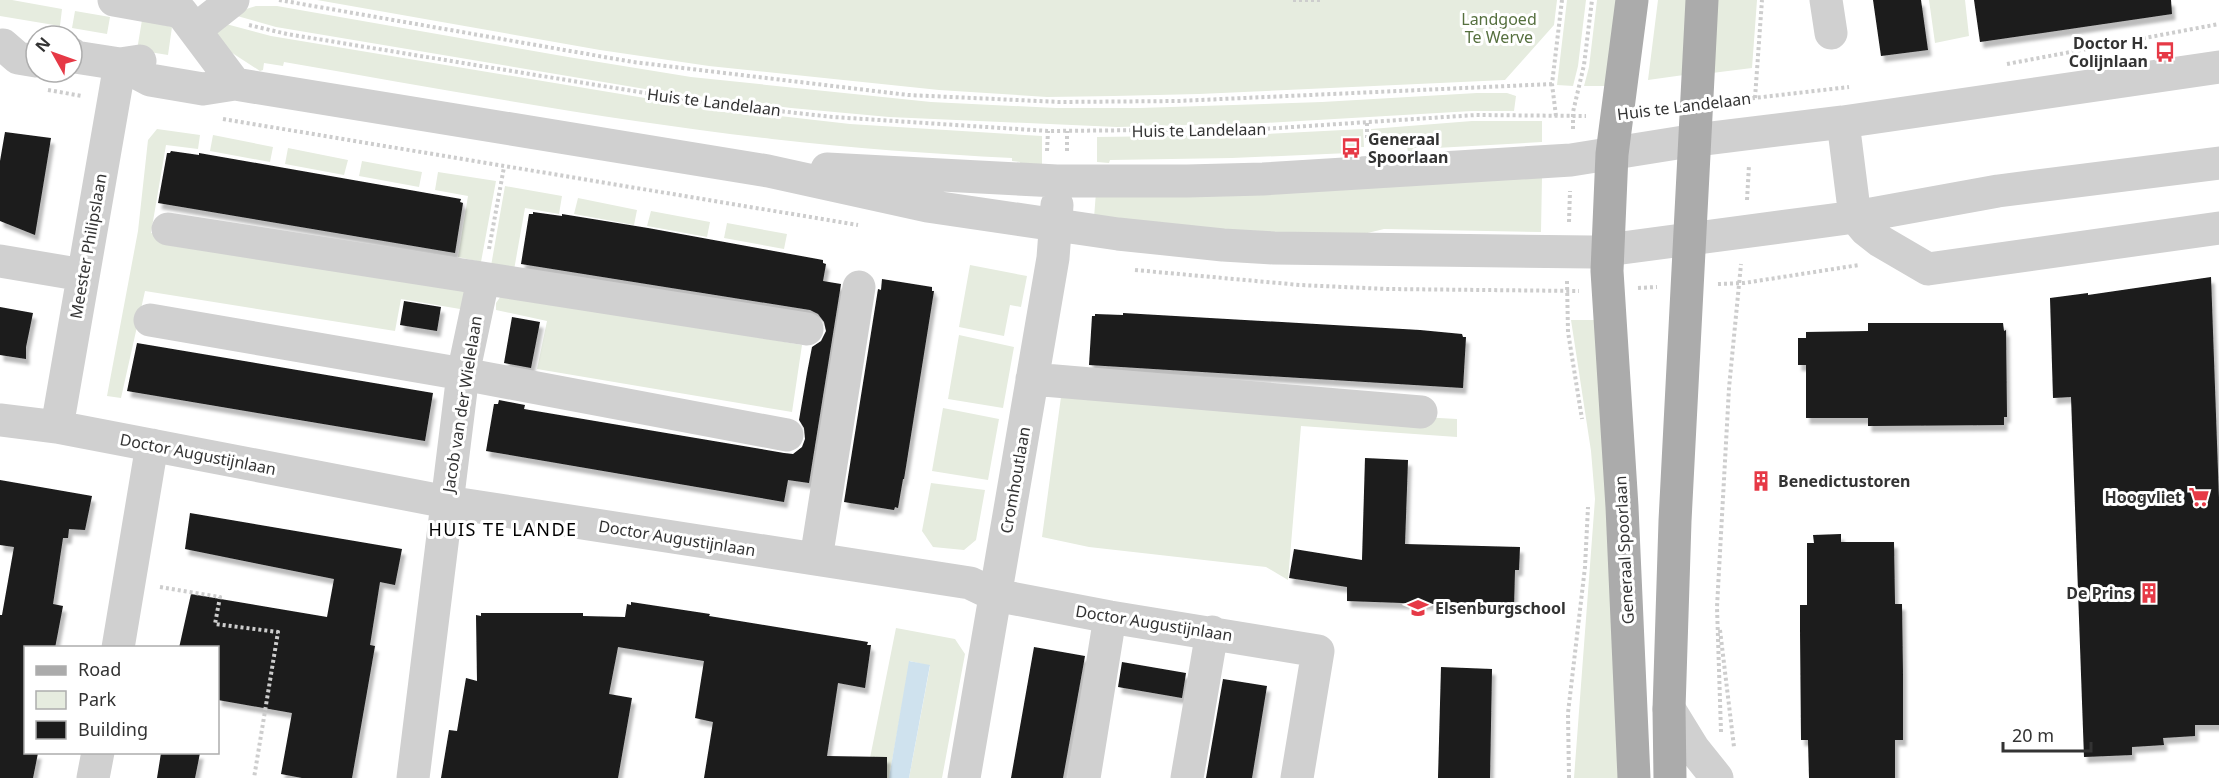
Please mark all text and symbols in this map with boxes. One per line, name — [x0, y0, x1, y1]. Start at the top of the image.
park label: Landgoed Te Werve — [1461, 8, 1537, 48]
north arrow — [24, 24, 84, 84]
text: N — [30, 32, 55, 56]
place label: Doctor H. Colijnlaan — [2069, 32, 2148, 72]
bus stop icon: Doctor H. Colijnlaan — [2153, 40, 2177, 64]
street label: Huis te Landelaan — [646, 83, 782, 121]
street label: Huis te Landelaan — [1616, 87, 1752, 125]
street label: Huis te Landelaan — [1131, 118, 1267, 142]
place label: Generaal Spoorlaan — [1368, 128, 1448, 168]
bus stop icon: Generaal Spoorlaan — [1339, 136, 1363, 160]
street label: Meester Philipslaan — [64, 172, 112, 320]
street label: Jacob van der Wielelaan — [437, 314, 487, 496]
street label: Cromhoutlaan — [995, 425, 1035, 535]
street label: Doctor Augustijnlaan — [118, 428, 278, 480]
building icon: Benedictustoren — [1749, 469, 1773, 493]
place label: Benedictustoren — [1778, 470, 1910, 492]
street label: Generaal Spoorlaan — [1609, 475, 1639, 625]
supermarket icon: Hoogvliet — [2187, 485, 2211, 509]
place label: Hoogvliet — [2104, 486, 2182, 508]
street label: Doctor Augustijnlaan — [597, 515, 757, 561]
district label: HUIS TE LANDE — [428, 517, 578, 541]
building icon: De Prins — [2137, 581, 2161, 605]
place label: De Prins — [2066, 582, 2132, 604]
school or university icon: Elsenburgschool — [1406, 596, 1430, 620]
place label: Elsenburgschool — [1435, 597, 1566, 619]
street label: Doctor Augustijnlaan — [1074, 600, 1234, 646]
legend — [24, 646, 219, 754]
text: Road — [78, 657, 121, 681]
text: Park — [78, 687, 116, 711]
scale bar — [2003, 715, 2092, 753]
text: Building — [78, 717, 148, 741]
text: 20 m — [2012, 723, 2054, 747]

